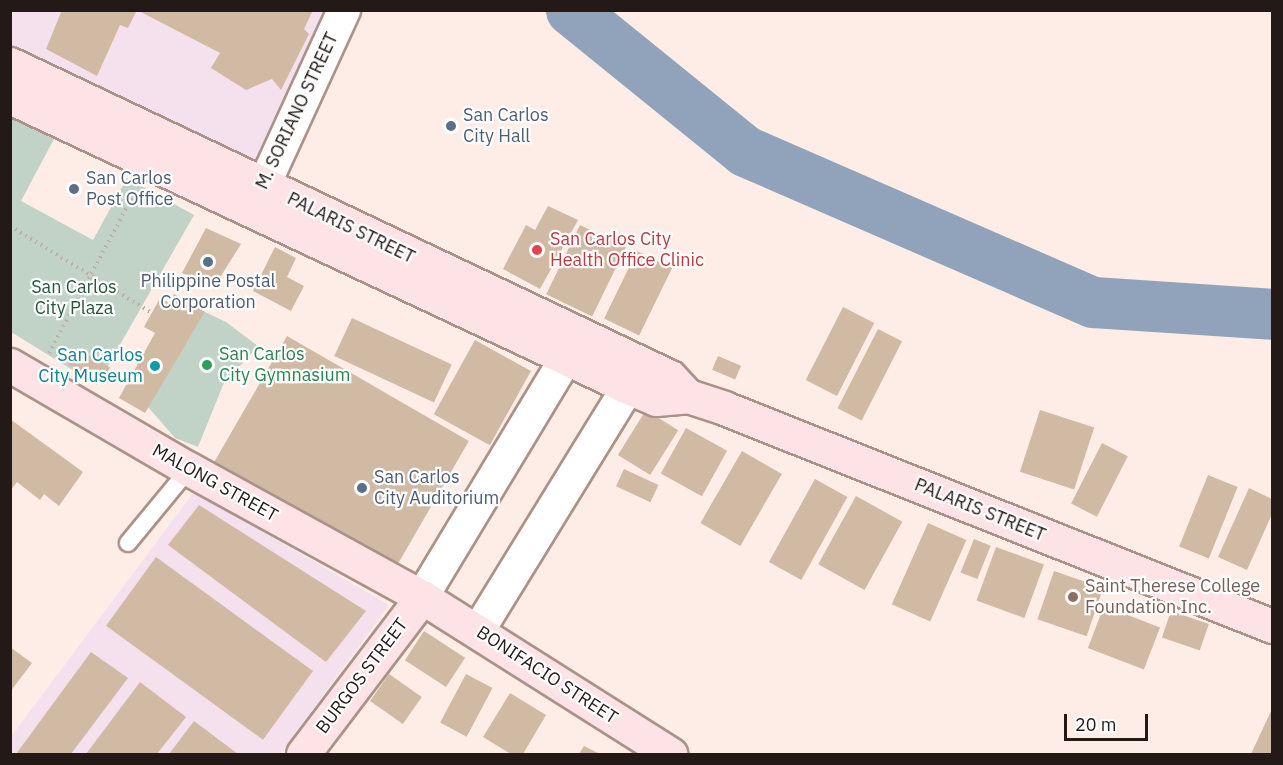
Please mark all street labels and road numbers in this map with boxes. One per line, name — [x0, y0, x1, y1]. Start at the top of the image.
street label: M. SORIANO STREET — [251, 29, 343, 193]
street label: PALARIS STREET — [284, 188, 418, 268]
street label: MALONG STREET — [148, 440, 282, 526]
street label: PALARIS STREET — [911, 474, 1049, 546]
street label: BURGOS STREET — [312, 614, 412, 738]
street label: BONIFACIO STREET — [472, 621, 622, 729]

